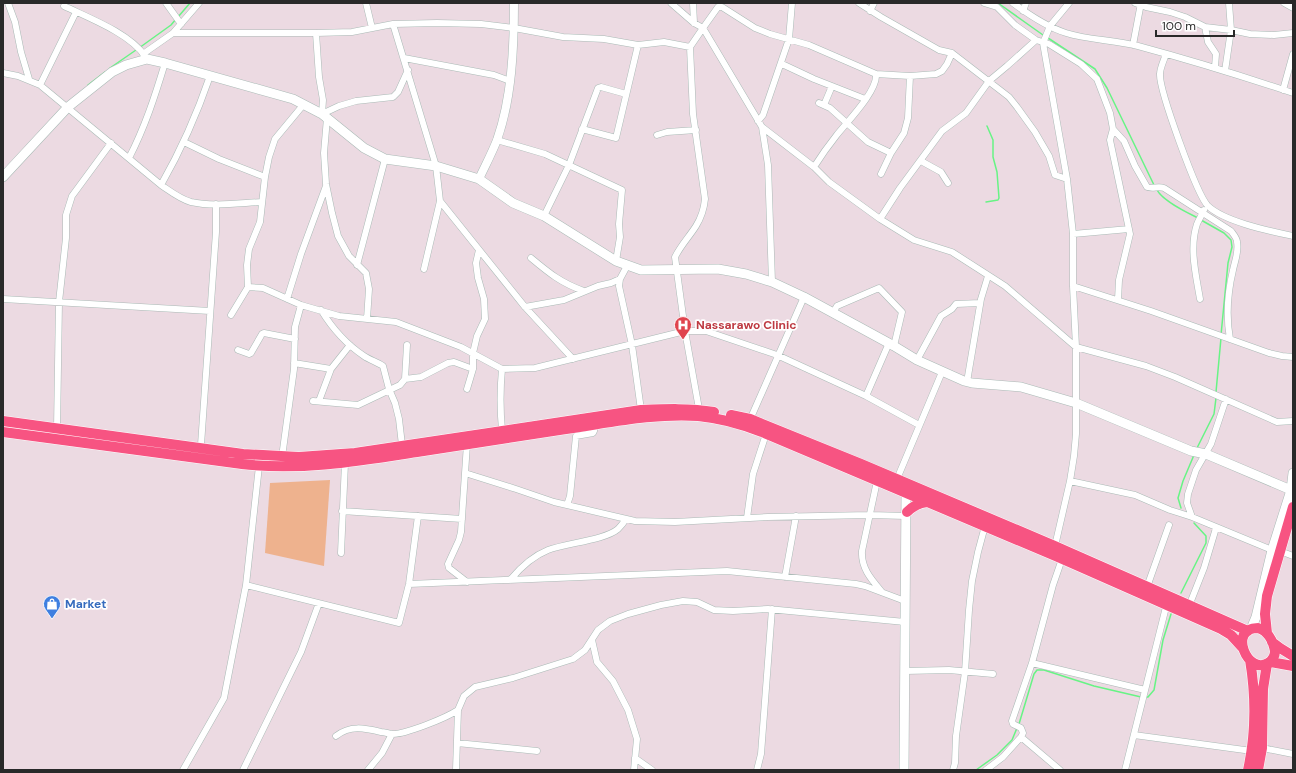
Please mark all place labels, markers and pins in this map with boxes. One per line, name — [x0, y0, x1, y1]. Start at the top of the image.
hospital icon: Nassarawo Clinic — [673, 315, 693, 340]
place label: Nassarawo Clinic — [696, 317, 797, 333]
shop icon: Market — [42, 594, 62, 619]
place label: Market — [65, 596, 106, 612]

